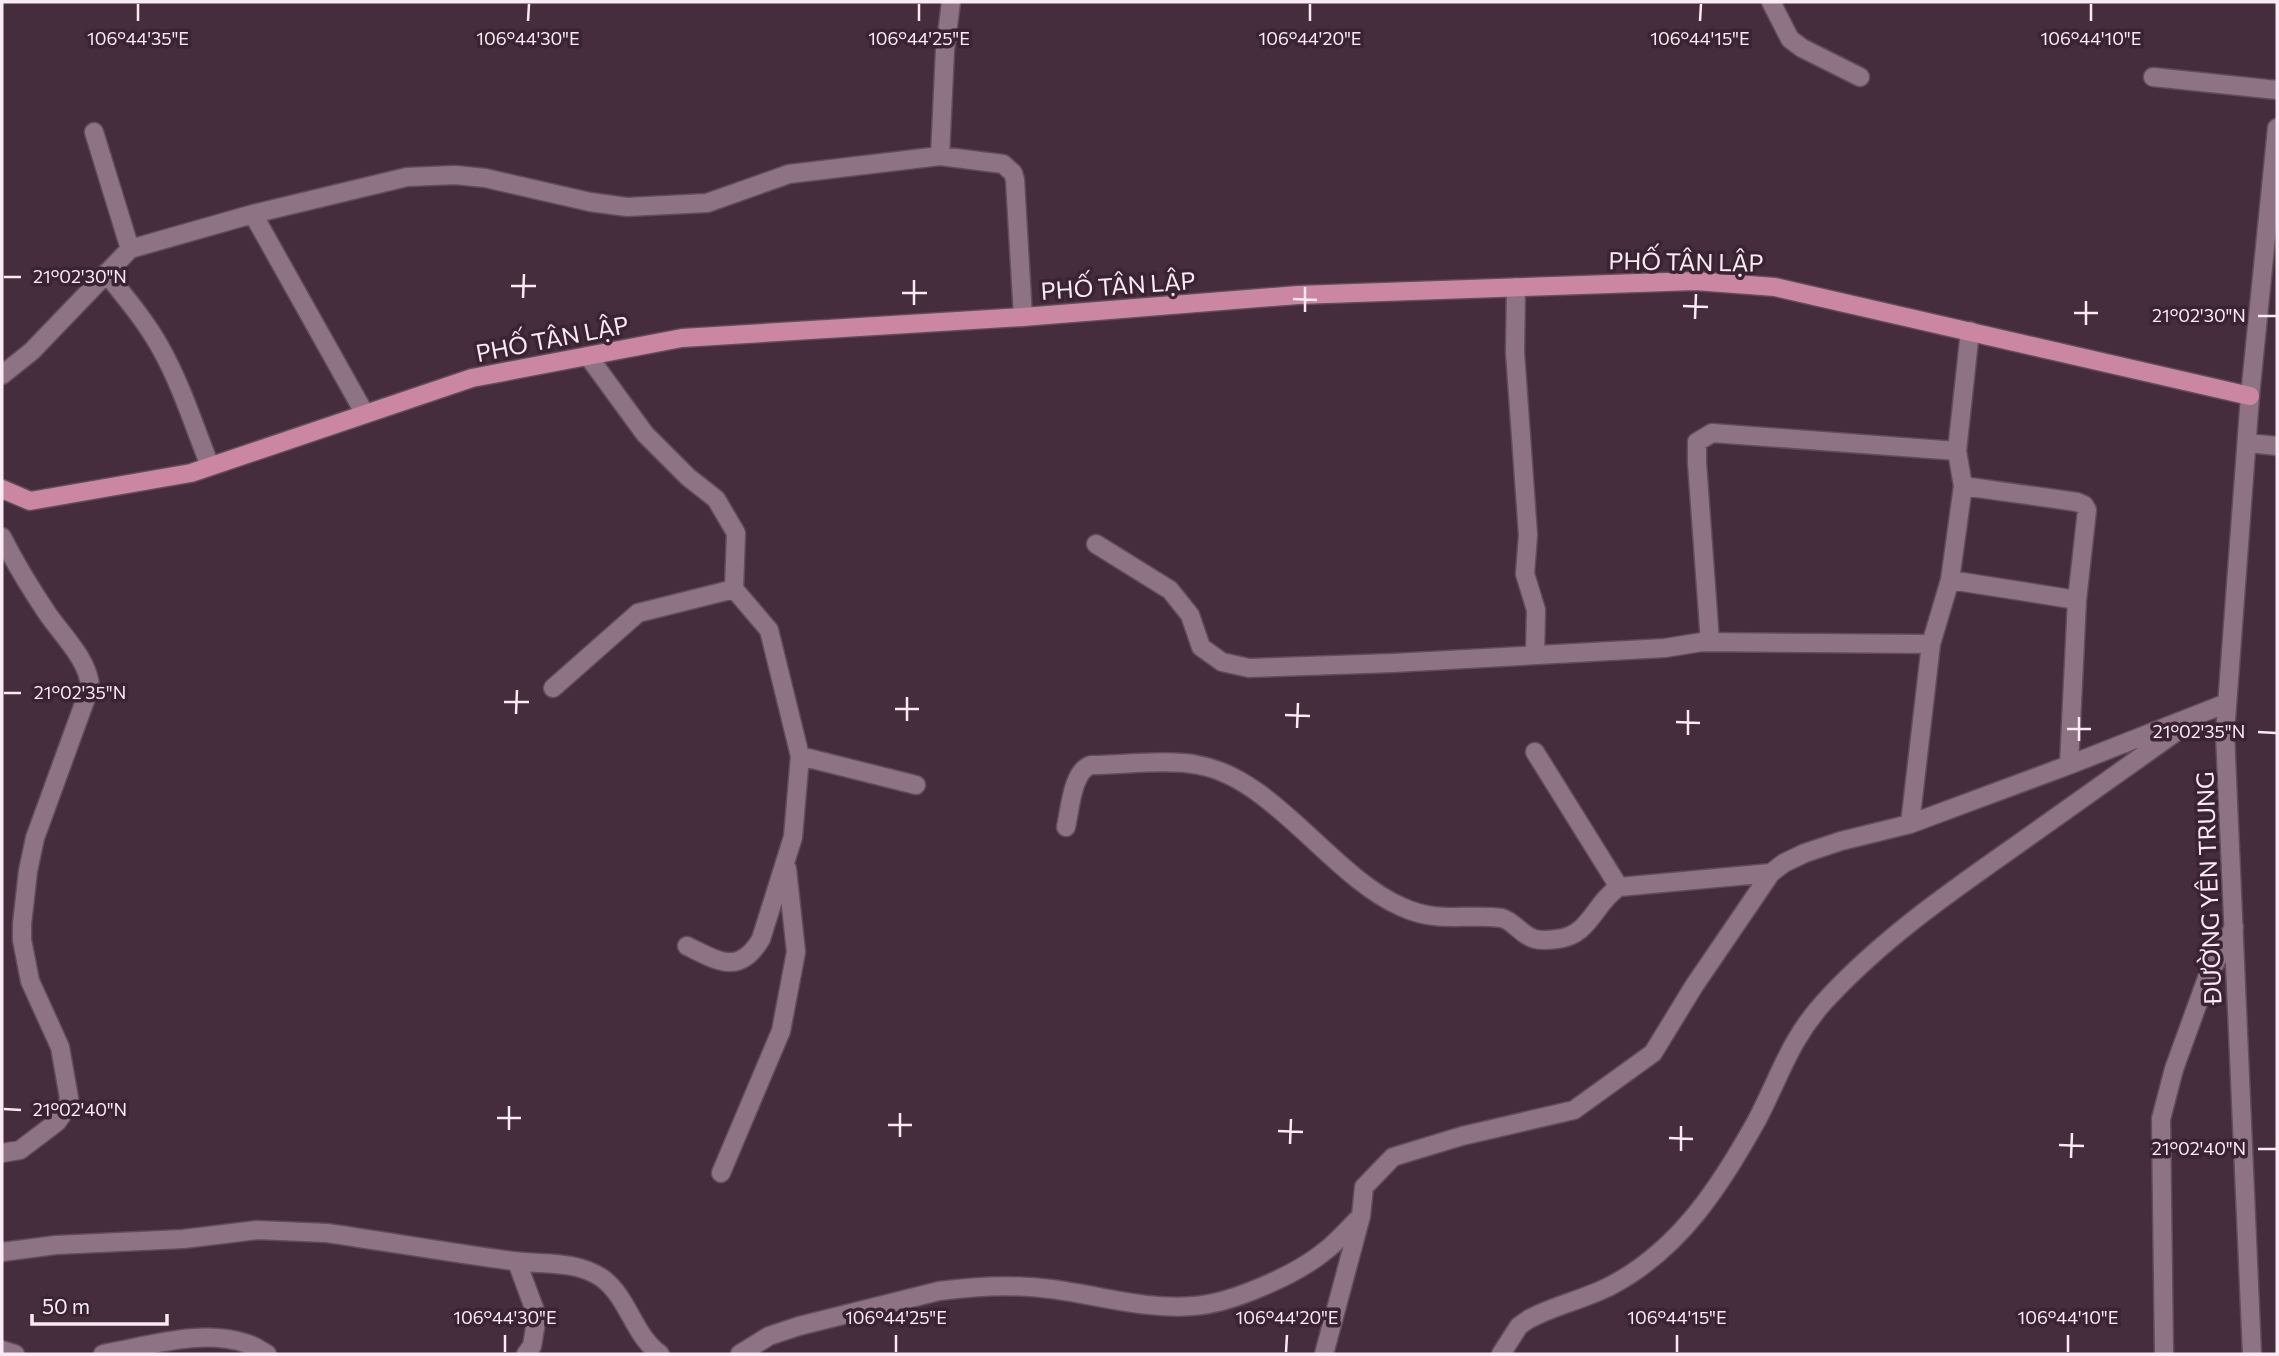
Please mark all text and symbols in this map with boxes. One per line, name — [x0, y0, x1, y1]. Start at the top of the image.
text: 106°44'35"E — [87, 27, 189, 49]
text: 106°44'30"E — [476, 27, 580, 49]
text: 106°44'25"E — [868, 27, 970, 49]
text: 106°44'20"E — [1258, 27, 1362, 49]
text: 106°44'15"E — [1650, 27, 1750, 49]
text: 106°44'10"E — [2041, 27, 2141, 49]
street label: PHỐ TÂN LẬP — [1608, 242, 1764, 277]
street label: PHỐ TÂN LẬP — [1039, 262, 1196, 305]
text: 21°02'30"N — [33, 265, 127, 287]
text: 21°02'30"N — [2152, 304, 2246, 326]
street label: PHỐ TÂN LẬP — [473, 306, 631, 367]
text: 21°02'35"N — [34, 681, 126, 703]
text: 21°02'35"N — [2153, 720, 2245, 742]
street label: ĐƯỜNG YÊN TRUNG — [2189, 771, 2227, 1006]
text: 21°02'40"N — [33, 1098, 127, 1120]
text: 21°02'40"N — [2152, 1137, 2246, 1159]
scale bar — [32, 1282, 166, 1326]
text: 50 m — [42, 1293, 90, 1318]
text: 106°44'30"E — [453, 1306, 557, 1328]
text: 106°44'25"E — [845, 1306, 947, 1328]
text: 106°44'20"E — [1235, 1306, 1339, 1328]
text: 106°44'15"E — [1627, 1306, 1727, 1328]
text: 106°44'10"E — [2018, 1306, 2118, 1328]

